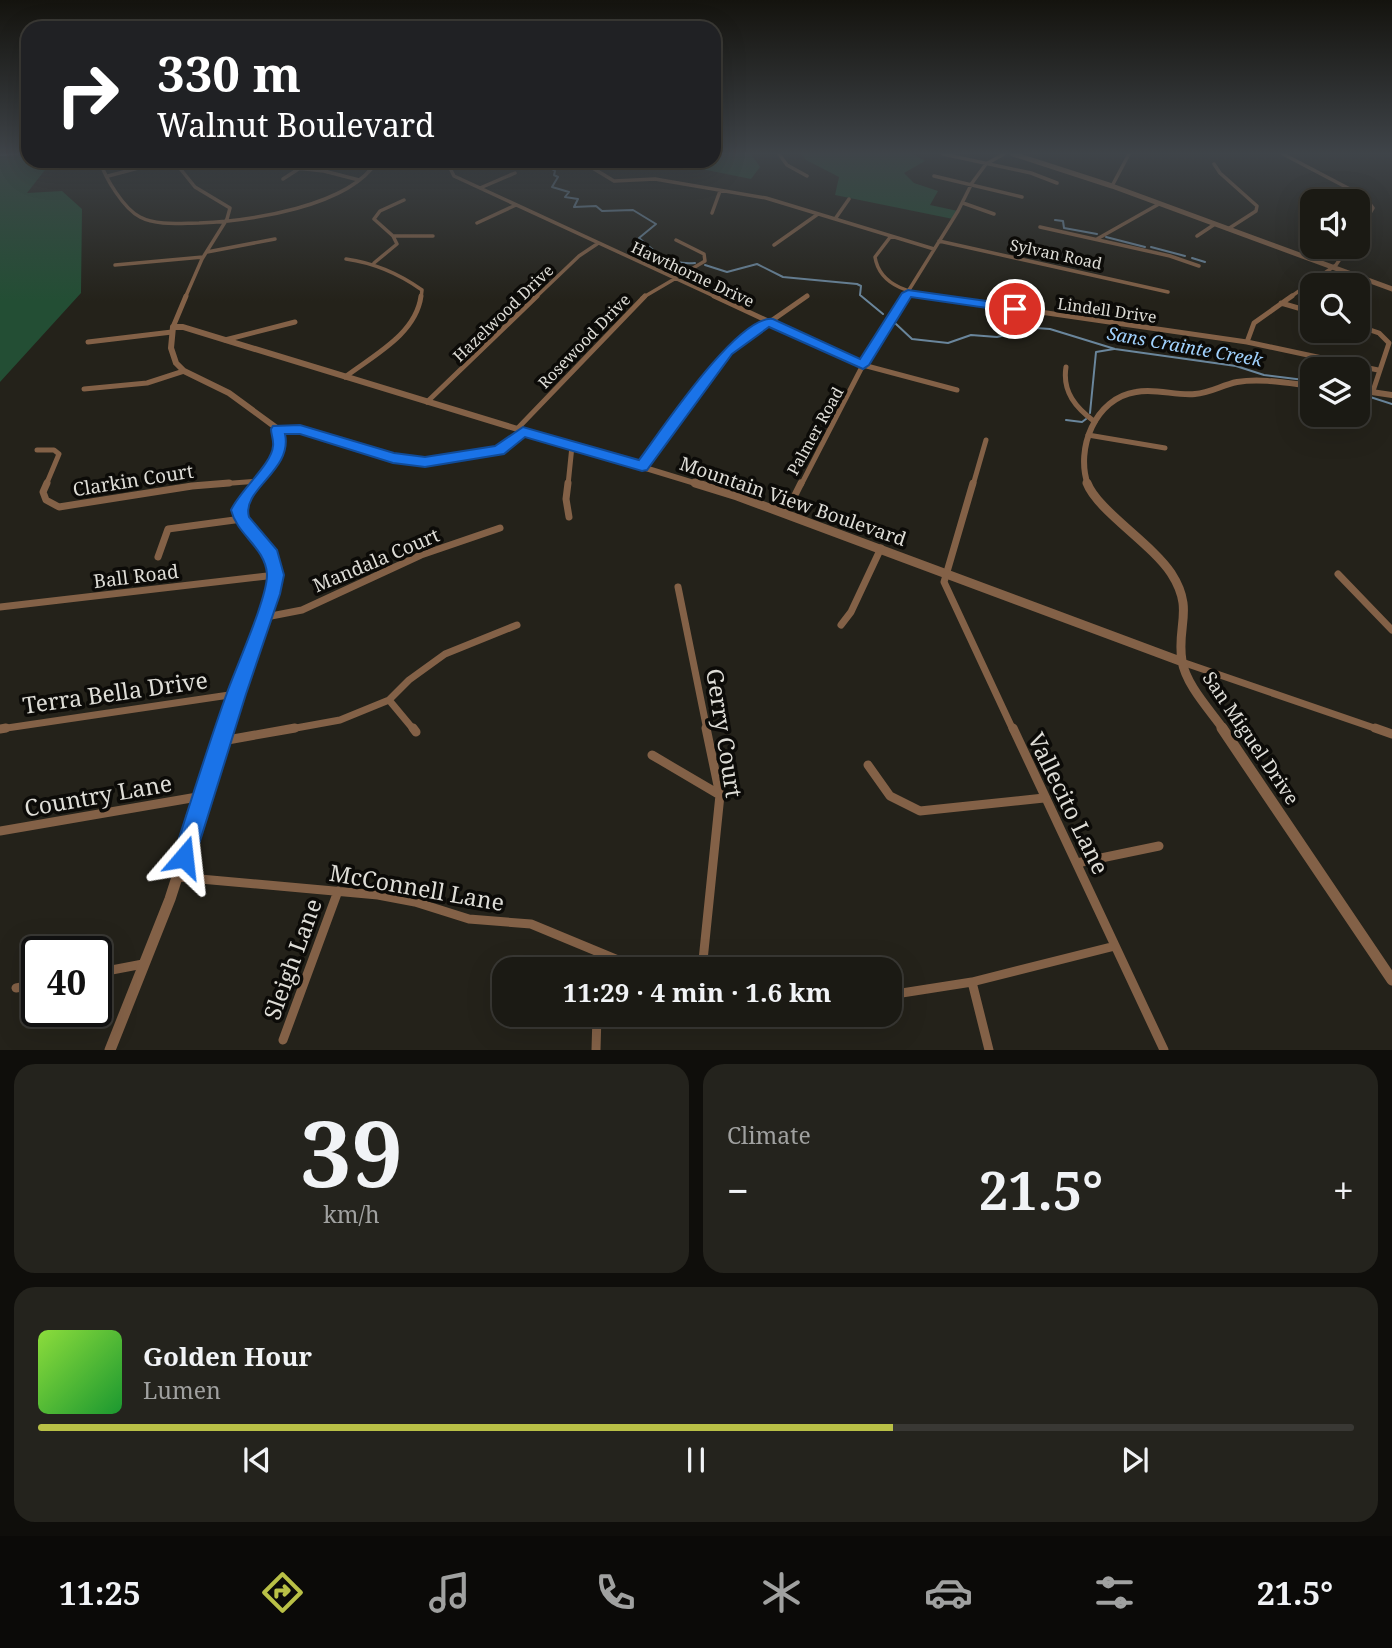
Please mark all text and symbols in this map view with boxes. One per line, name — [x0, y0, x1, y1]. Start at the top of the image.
text: 330 m — [157, 40, 301, 106]
icon: right — [42, 49, 133, 140]
text: Walnut Boulevard — [157, 103, 435, 146]
map controls — [1300, 189, 1370, 427]
button: sound — [1300, 189, 1370, 259]
street label: Sylvan Road — [1008, 233, 1104, 275]
street label: Hawthorne Drive — [628, 236, 758, 312]
street label: Hazelwood Drive — [448, 259, 558, 367]
button: search — [1300, 273, 1370, 343]
pin — [985, 279, 1045, 339]
street label: Rosewood Drive — [533, 289, 635, 393]
icon: arrive — [996, 290, 1034, 328]
street label: Lindell Drive — [1056, 292, 1158, 328]
water label: Sans Crainte Creek — [1105, 321, 1265, 372]
button: layers — [1300, 357, 1370, 427]
street label: Palmer Road — [782, 383, 848, 479]
street label: Mountain View Boulevard — [676, 450, 910, 552]
street label: Clarkin Court — [71, 458, 196, 502]
street label: Mandala Court — [309, 522, 443, 598]
street label: Ball Road — [92, 558, 180, 594]
street label: Terra Bella Drive — [20, 663, 210, 721]
street label: Gerry Court — [699, 666, 751, 800]
street label: San Miguel Drive — [1197, 666, 1305, 810]
street label: Vallecito Lane — [1021, 727, 1117, 879]
street label: Country Lane — [22, 766, 174, 824]
position arrow — [147, 820, 221, 894]
street label: McConnell Lane — [327, 856, 507, 918]
street label: Sleigh Lane — [255, 894, 329, 1024]
speed limit sign: 40 — [21, 936, 112, 1027]
text: 11:29 · 4 min · 1.6 km — [563, 974, 831, 1010]
text: 39 — [300, 1090, 403, 1214]
text: Climate — [727, 1119, 811, 1151]
text: 21.5° — [979, 1154, 1103, 1225]
text: − — [727, 1164, 749, 1216]
text: + — [1333, 1164, 1354, 1216]
text: km/h — [323, 1198, 380, 1230]
text: Golden Hour — [143, 1338, 312, 1374]
text: Lumen — [143, 1374, 221, 1406]
icon: previous — [238, 1441, 276, 1479]
icon: pause — [677, 1441, 715, 1479]
icon: next — [1116, 1441, 1154, 1479]
icon: directions — [258, 1568, 307, 1617]
icon: music — [425, 1568, 474, 1617]
icon: phone — [591, 1568, 640, 1617]
icon: climate — [757, 1568, 806, 1617]
icon: car — [924, 1568, 973, 1617]
icon: filters — [1090, 1568, 1139, 1617]
text: 11:25 — [59, 1571, 141, 1614]
text: 21.5° — [1257, 1571, 1333, 1614]

